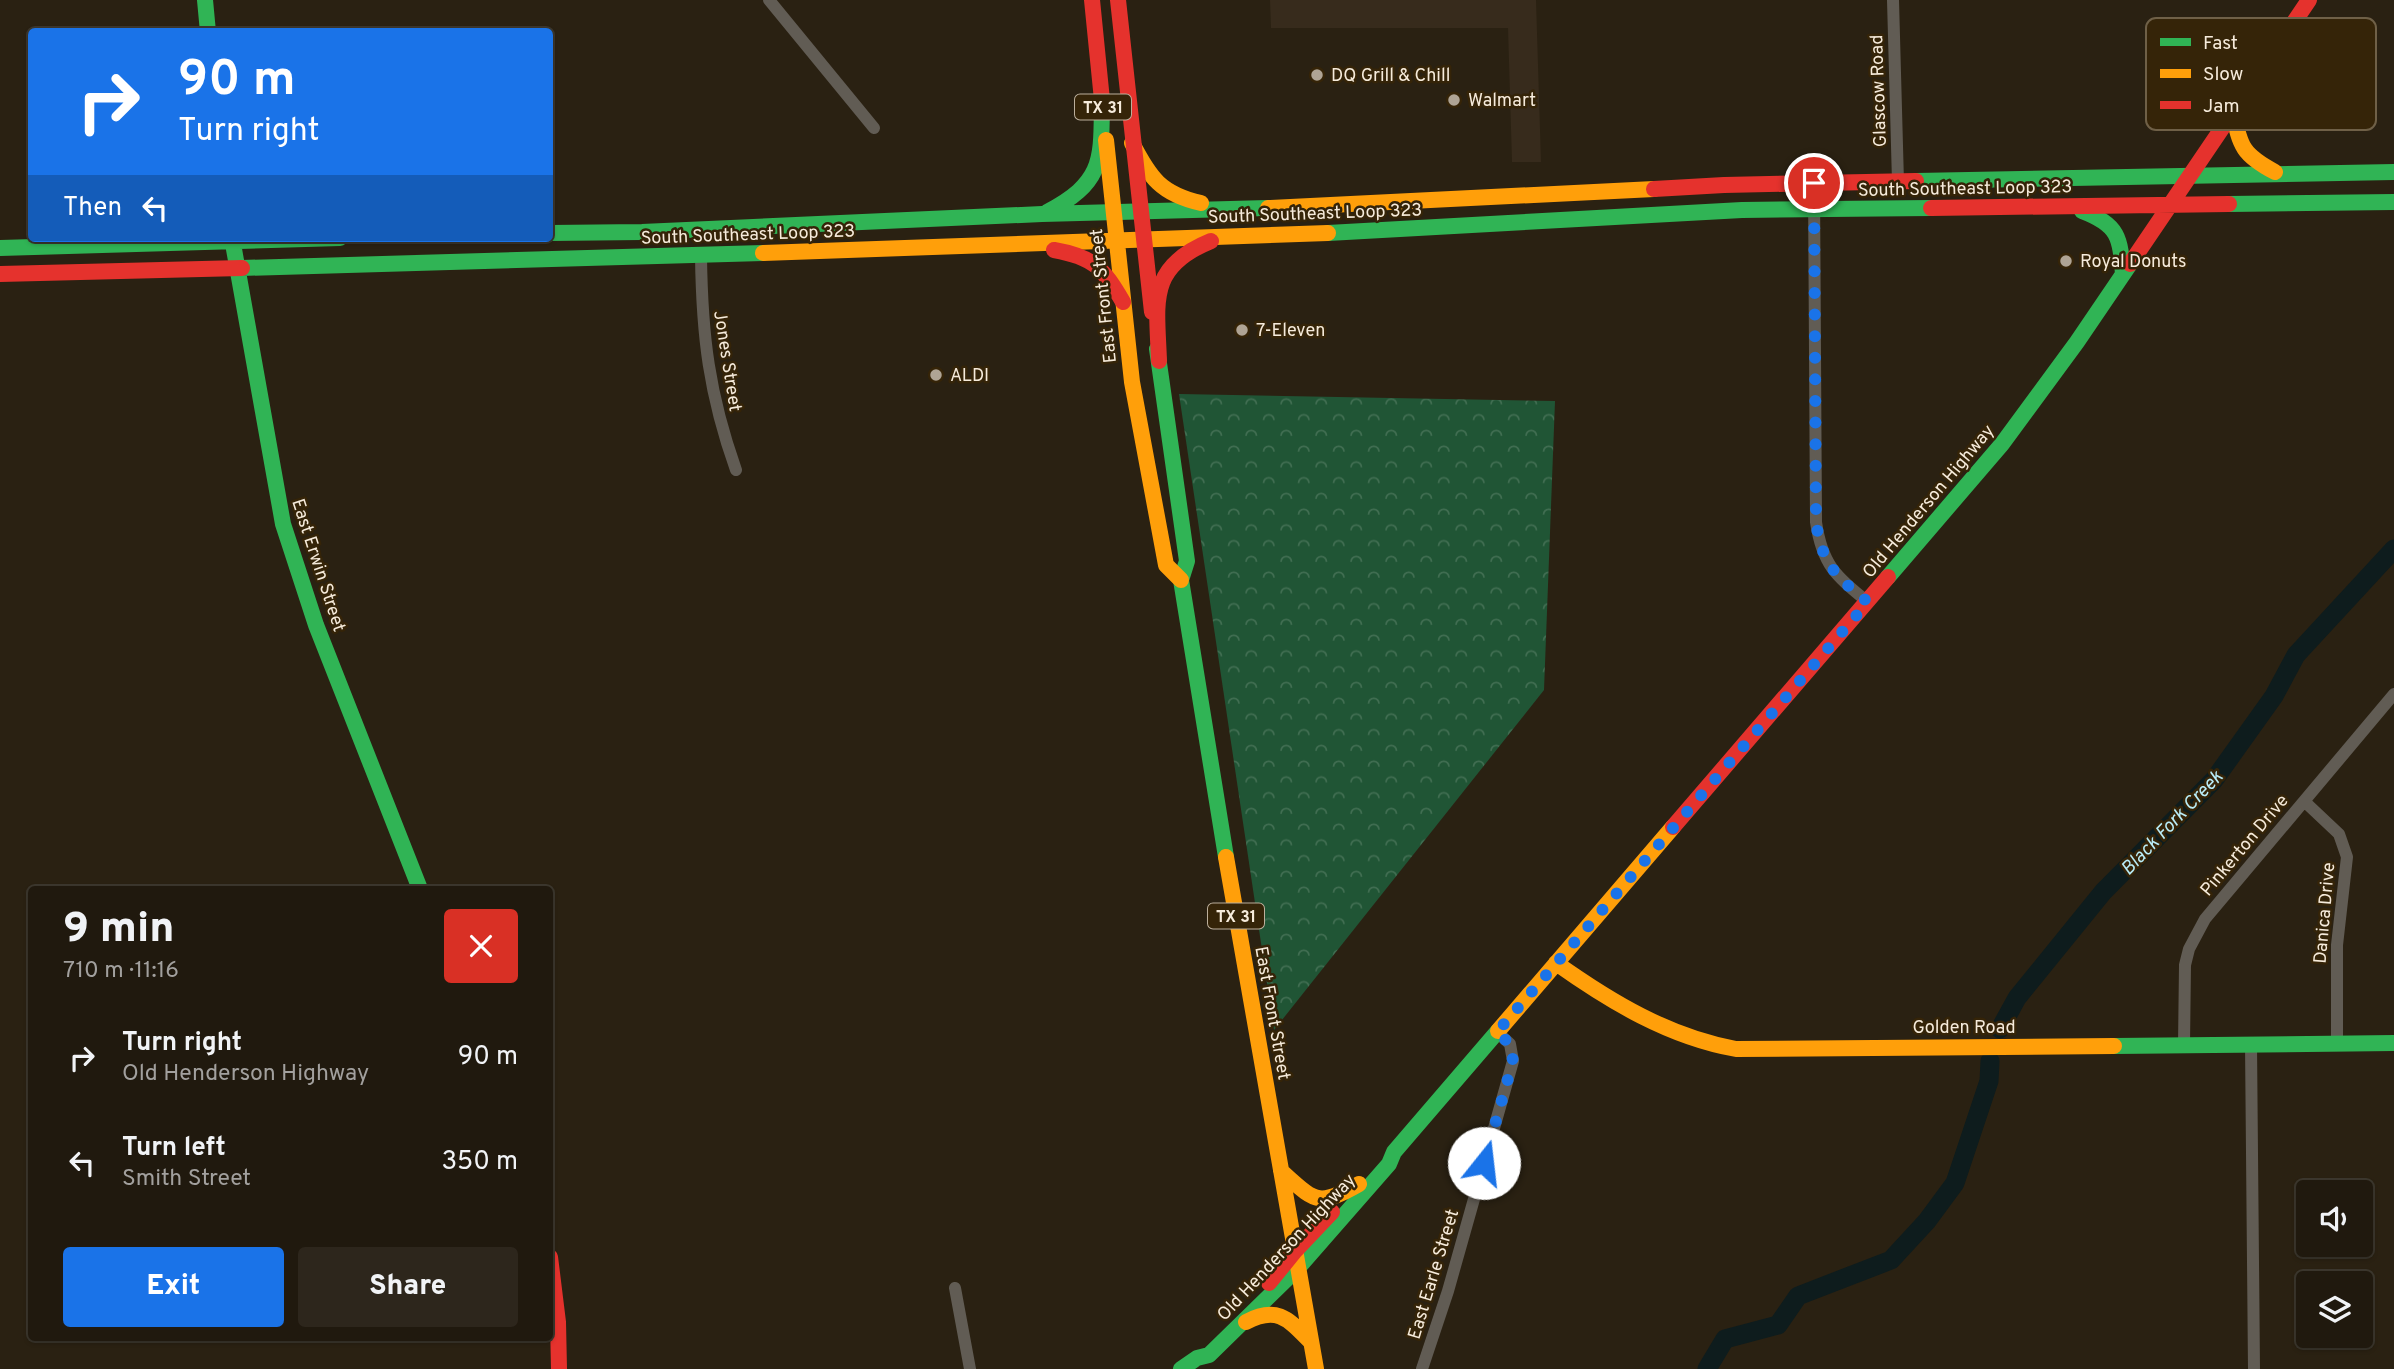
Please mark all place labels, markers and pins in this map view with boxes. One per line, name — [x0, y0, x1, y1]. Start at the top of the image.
place label: DQ Grill & Chill — [1331, 65, 1450, 88]
marker: DQ Grill & Chill — [1309, 67, 1325, 83]
place label: Walmart — [1468, 90, 1536, 113]
marker: Walmart — [1446, 92, 1462, 108]
pin — [1784, 153, 1844, 213]
place label: Royal Donuts — [2080, 251, 2186, 274]
marker: Royal Donuts — [2058, 253, 2074, 269]
place label: 7-Eleven — [1256, 320, 1325, 343]
marker: 7-Eleven — [1234, 322, 1250, 338]
place label: ALDI — [950, 365, 989, 388]
marker: ALDI — [928, 367, 944, 383]

